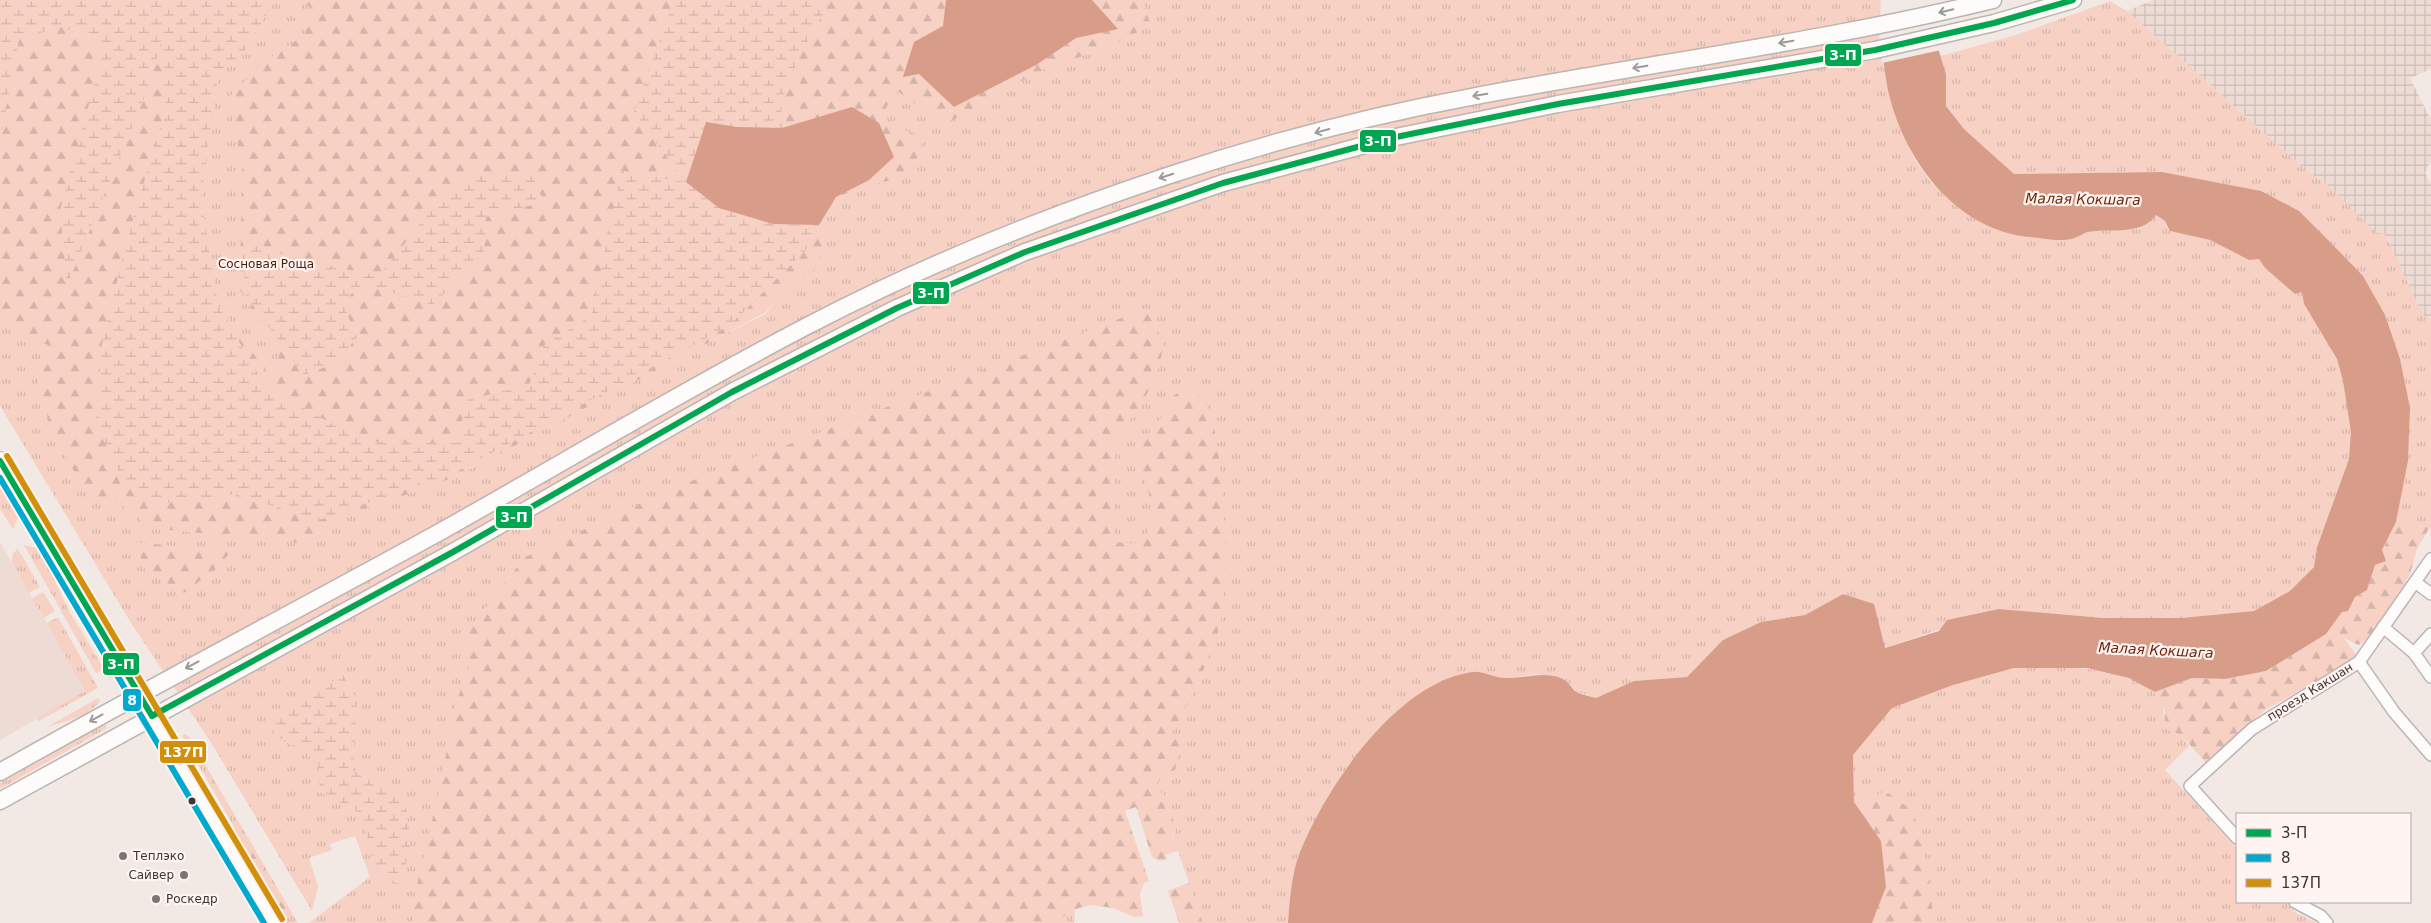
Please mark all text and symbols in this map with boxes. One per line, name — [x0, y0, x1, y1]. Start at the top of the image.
one-way arrow — [1938, 7, 1954, 16]
one-way arrow — [1779, 38, 1795, 48]
line badge: 3-П — [1824, 43, 1862, 67]
text: 3-П — [1829, 47, 1857, 63]
one-way arrow — [1633, 63, 1649, 72]
one-way arrow — [1473, 91, 1489, 101]
one-way arrow — [1314, 127, 1330, 136]
line badge: 3-П — [1359, 129, 1397, 153]
text: 3-П — [1364, 133, 1392, 149]
one-way arrow — [1158, 172, 1174, 182]
water label: Малая Кокшага — [2025, 190, 2141, 208]
park label: Сосновая Роща — [218, 257, 314, 271]
line badge: 3-П — [912, 281, 950, 305]
text: 3-П — [917, 285, 945, 301]
line badge: 3-П — [495, 505, 533, 529]
text: 3-П — [500, 509, 528, 525]
water label: Малая Кокшага — [2098, 639, 2214, 661]
line badge: 3-П — [102, 652, 140, 676]
text: 3-П — [107, 656, 135, 672]
street label: проезд Какшан — [2265, 660, 2355, 724]
one-way arrow — [185, 661, 200, 670]
line badge: 8 — [122, 688, 142, 712]
text: 8 — [127, 692, 137, 708]
one-way arrow — [90, 713, 104, 723]
line badge: 137П — [159, 740, 207, 764]
text: 137П — [163, 744, 203, 760]
unlabelled marker — [187, 796, 197, 806]
legend — [2236, 813, 2411, 903]
text: 3-П — [2281, 824, 2307, 842]
place label: Теплэко — [132, 849, 184, 863]
text: 8 — [2281, 849, 2291, 867]
marker: Теплэко — [117, 850, 129, 862]
place label: Сайвер — [128, 868, 174, 882]
marker: Сайвер — [178, 869, 190, 881]
text: 137П — [2281, 874, 2321, 892]
place label: Роскедр — [166, 892, 218, 906]
marker: Роскедр — [150, 893, 162, 905]

